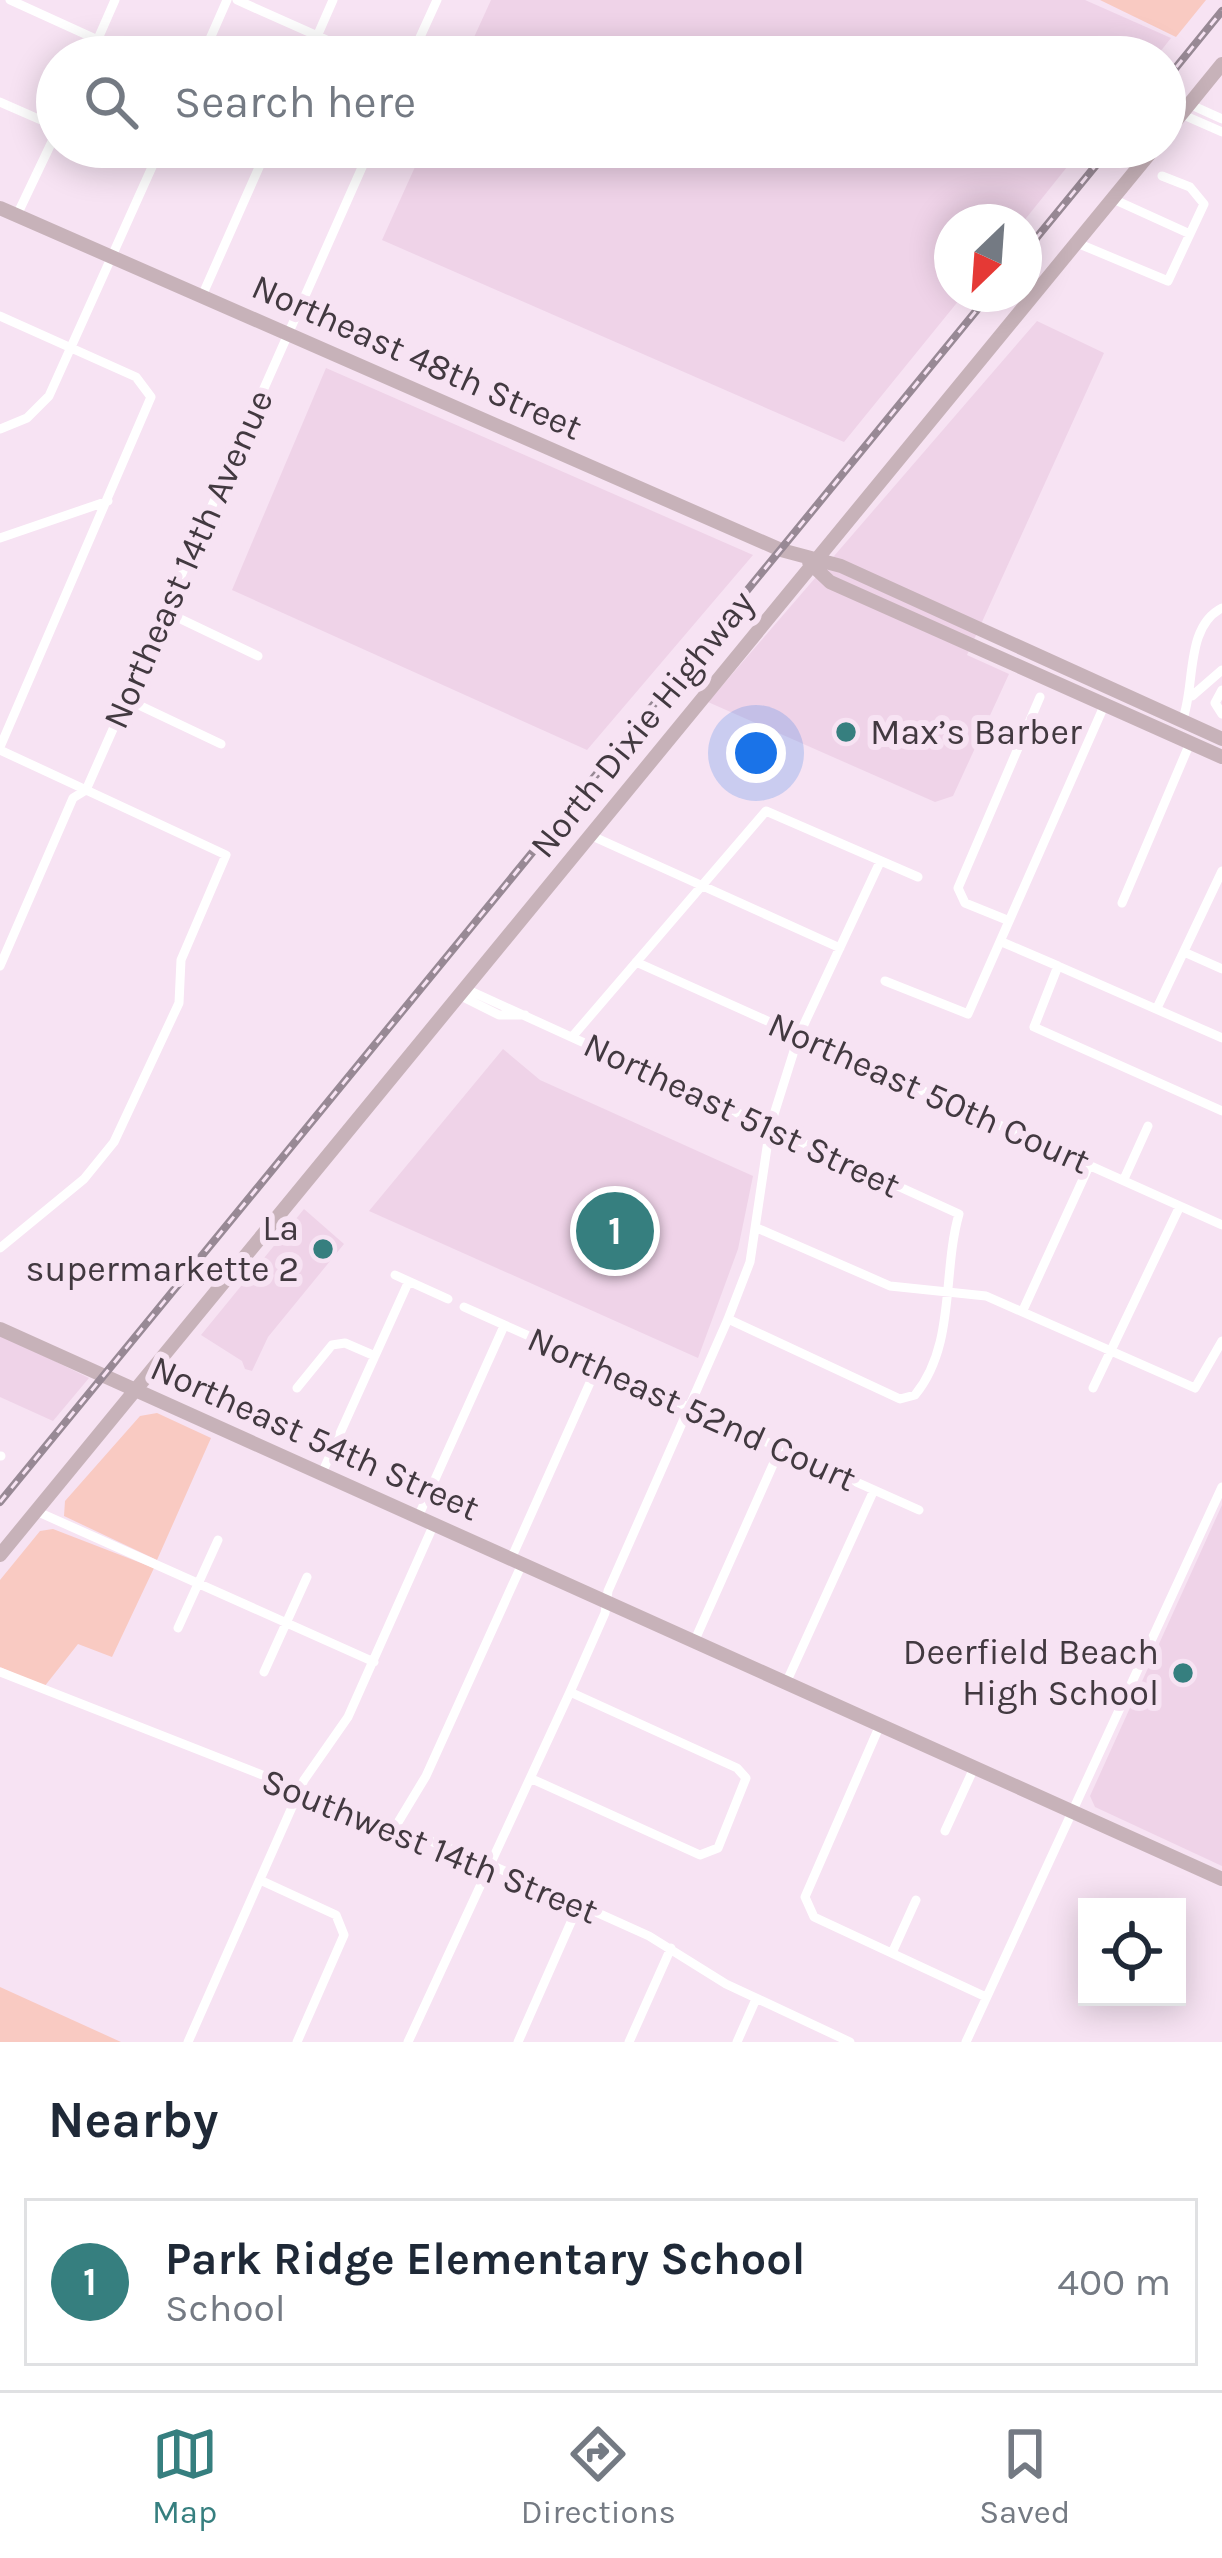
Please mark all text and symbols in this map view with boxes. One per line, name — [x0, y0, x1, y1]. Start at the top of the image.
search box — [36, 36, 1186, 168]
icon: search — [78, 69, 144, 135]
text: Search here — [174, 76, 416, 128]
north arrow — [934, 204, 1042, 312]
street label: Northeast 48th Street — [246, 265, 588, 449]
street label: Northeast 14th Avenue — [94, 383, 282, 735]
street label: North Dixie Highway — [521, 582, 763, 866]
place label: Max’s Barber — [870, 711, 1083, 753]
marker: Max’s Barber — [833, 719, 859, 745]
your location — [726, 723, 786, 783]
street label: Northeast 50th Court — [762, 1003, 1096, 1183]
street label: Northeast 51st Street — [577, 1023, 907, 1207]
pin: 1 — [576, 1186, 654, 1276]
place label: La supermarkette 2 — [25, 1207, 299, 1290]
marker: La supermarkette 2 — [310, 1236, 336, 1262]
street label: Northeast 52nd Court — [521, 1318, 863, 1500]
street label: Northeast 54th Street — [144, 1347, 486, 1529]
place label: Deerfield Beach High School — [903, 1631, 1159, 1714]
marker: Deerfield Beach High School — [1170, 1660, 1196, 1686]
street label: Southwest 14th Street — [256, 1759, 604, 1933]
map controls — [1078, 1898, 1186, 2006]
button: locate — [1078, 1898, 1186, 2006]
text: Nearby — [48, 2090, 218, 2150]
text: Park Ridge Elementary School — [165, 2233, 805, 2285]
text: 1 — [83, 2259, 97, 2305]
text: 400 m — [1057, 2259, 1171, 2305]
text: School — [165, 2285, 286, 2331]
tab: Map — [152, 2421, 218, 2531]
tab: Directions — [521, 2421, 676, 2531]
tab: Saved — [979, 2421, 1070, 2531]

